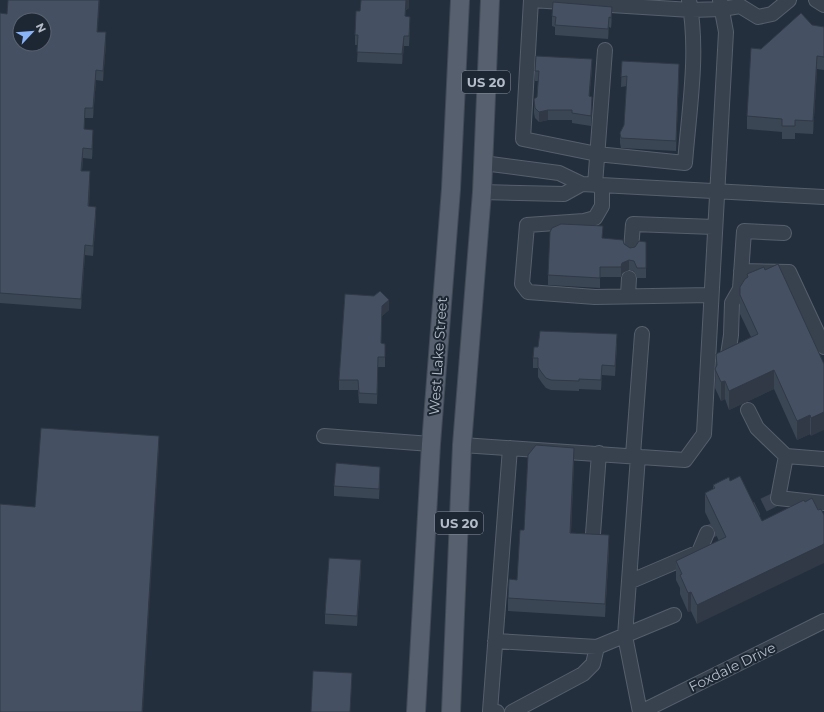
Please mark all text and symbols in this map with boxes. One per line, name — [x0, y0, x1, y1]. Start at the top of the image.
north arrow — [12, 12, 52, 52]
text: N — [33, 21, 49, 35]
road number: US 20 — [462, 71, 510, 93]
street label: West Lake Street — [425, 296, 451, 416]
road number: US 20 — [435, 512, 483, 534]
street label: Foxdale Drive — [685, 638, 779, 696]

